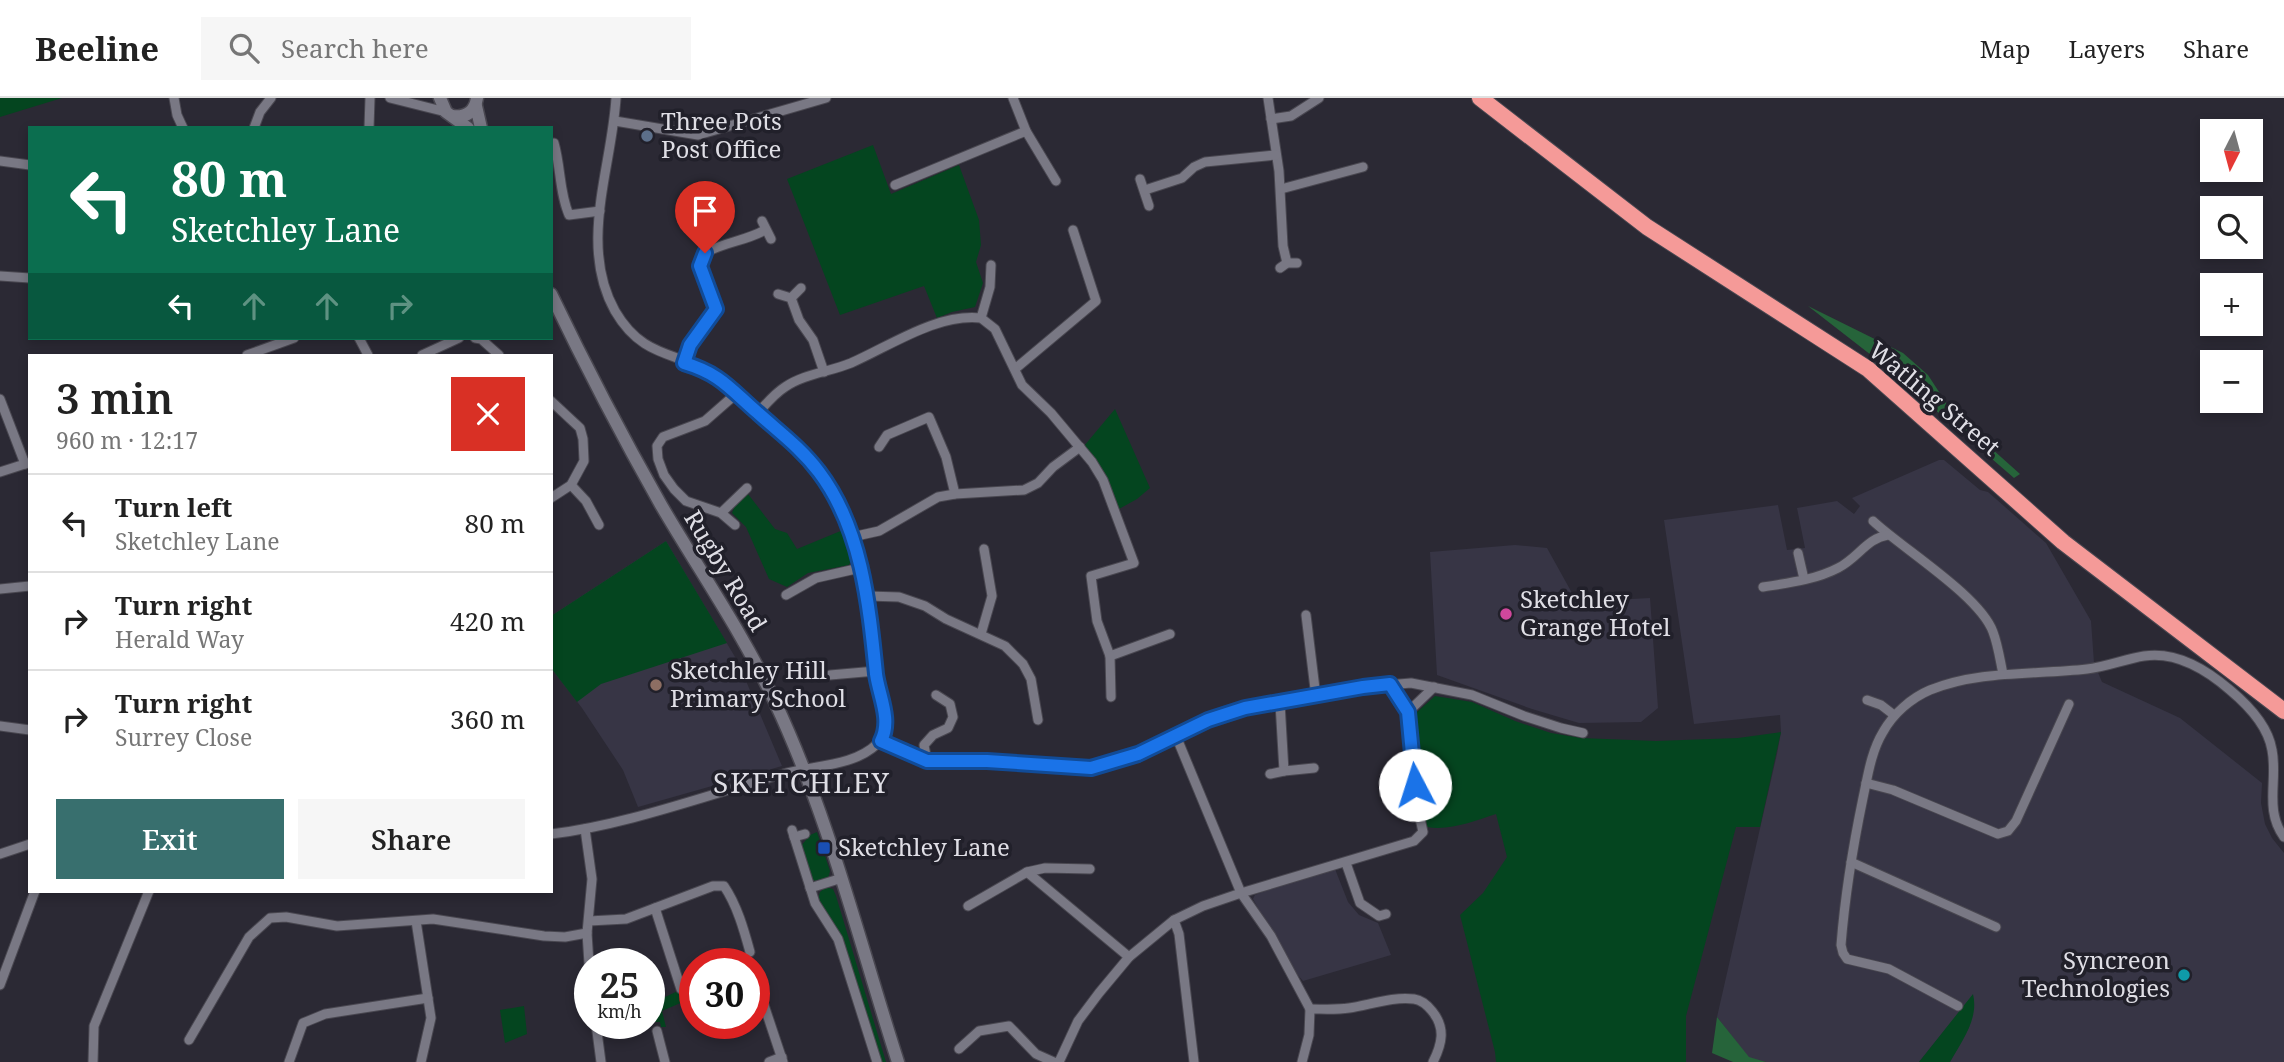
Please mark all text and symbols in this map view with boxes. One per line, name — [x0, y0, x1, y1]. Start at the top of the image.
search box — [201, 17, 691, 80]
text: Beeline — [35, 26, 159, 71]
icon: search — [225, 29, 263, 67]
text: Search here — [281, 30, 429, 66]
text: Map — [1980, 32, 2031, 65]
text: Layers — [2069, 32, 2145, 65]
text: Share — [2183, 32, 2249, 65]
place label: Three Pots Post Office — [661, 104, 782, 165]
north arrow — [2200, 119, 2263, 182]
map controls — [2200, 119, 2263, 413]
marker: Three Pots Post Office — [639, 128, 655, 144]
text: 80 m — [171, 145, 287, 211]
icon: left — [56, 154, 147, 245]
pin — [675, 181, 735, 253]
icon: arrive — [686, 192, 724, 230]
button: search — [2200, 196, 2263, 259]
text: Sketchley Lane — [171, 208, 400, 251]
button: + — [2200, 273, 2263, 336]
icon: left — [162, 287, 200, 325]
icon: ahead — [235, 287, 273, 325]
icon: ahead — [308, 287, 346, 325]
icon: right — [381, 287, 419, 325]
street label: Watling Street — [1862, 333, 2008, 463]
button: − — [2200, 350, 2263, 413]
text: 3 min — [56, 369, 173, 426]
button: close — [451, 377, 525, 451]
text: 960 m · 12:17 — [56, 424, 198, 456]
text: Turn left — [115, 489, 232, 525]
icon: left — [56, 504, 94, 542]
street label: Rugby Road — [677, 504, 776, 637]
text: 80 m — [465, 505, 525, 541]
text: Sketchley Lane — [115, 525, 280, 557]
place label: Sketchley Grange Hotel — [1520, 582, 1671, 643]
text: Turn right — [115, 587, 252, 623]
icon: right — [56, 602, 94, 640]
text: 420 m — [450, 603, 525, 639]
marker: Sketchley Grange Hotel — [1498, 606, 1514, 622]
text: Herald Way — [115, 623, 244, 655]
place label: Sketchley Hill Primary School — [670, 653, 847, 714]
marker: Sketchley Hill Primary School — [648, 677, 664, 693]
text: Turn right — [115, 685, 252, 721]
icon: right — [56, 700, 94, 738]
text: 360 m — [450, 701, 525, 737]
text: Surrey Close — [115, 721, 252, 753]
position arrow — [1378, 748, 1452, 822]
district label: SKETCHLEY — [713, 763, 891, 801]
button: Exit — [56, 799, 284, 879]
button: Share — [298, 799, 525, 879]
place label: Sketchley Lane — [838, 830, 1010, 863]
marker: Sketchley Lane — [816, 840, 832, 856]
place label: Syncreon Technologies — [2022, 943, 2170, 1004]
speed limit sign: 30 — [679, 948, 770, 1039]
text: 25 — [600, 961, 639, 1008]
marker: Syncreon Technologies — [2176, 967, 2192, 983]
text: km/h — [597, 999, 642, 1023]

